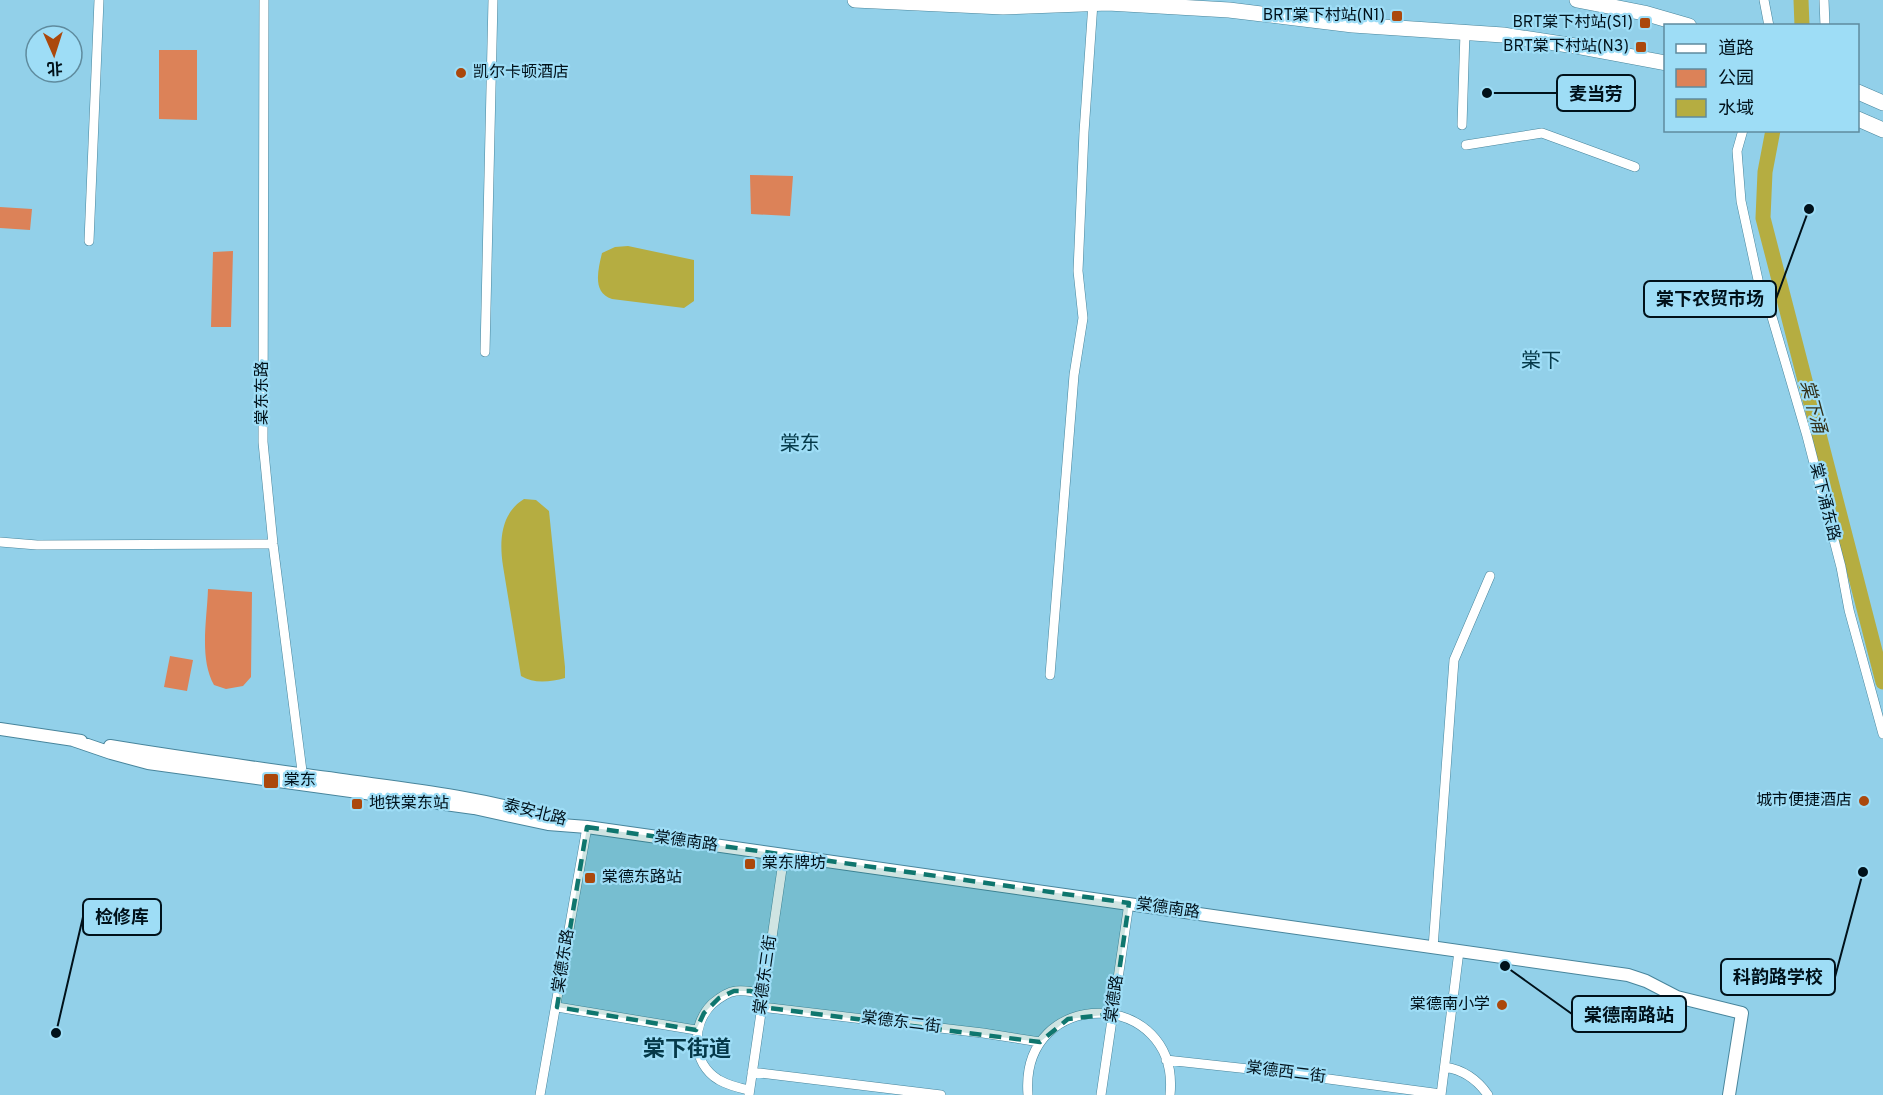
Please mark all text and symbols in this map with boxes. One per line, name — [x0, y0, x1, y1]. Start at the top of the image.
place label: BRT棠下村站(N1) — [1263, 6, 1385, 26]
marker: BRT棠下村站(N1) — [1390, 9, 1404, 23]
place label: BRT棠下村站(S1) — [1512, 13, 1633, 33]
marker: BRT棠下村站(S1) — [1638, 16, 1652, 30]
north arrow — [24, 24, 84, 84]
legend — [1664, 24, 1859, 132]
place label: BRT棠下村站(N3) — [1503, 37, 1629, 57]
text: 道路 — [1718, 38, 1754, 61]
marker: BRT棠下村站(N3) — [1634, 40, 1648, 54]
text: 北 — [46, 57, 63, 77]
place label: 凯尔卡顿酒店 — [473, 63, 569, 83]
marker: 凯尔卡顿酒店 — [454, 66, 468, 80]
text: 公园 — [1718, 68, 1754, 91]
callout: 麦当劳 — [1557, 75, 1635, 111]
text: 麦当劳 — [1569, 84, 1623, 107]
text: 水域 — [1718, 98, 1754, 121]
callout: 棠下农贸市场 — [1644, 281, 1776, 317]
text: 棠下农贸市场 — [1656, 289, 1764, 312]
district label: 棠下 — [1521, 349, 1561, 375]
street label: 棠东东路 — [253, 361, 273, 425]
water label: 棠下涌 — [1794, 378, 1831, 438]
district label: 棠东 — [780, 432, 820, 458]
street label: 棠下涌东路 — [1805, 461, 1843, 543]
place label: 棠东 — [284, 771, 316, 791]
marker: 棠东 — [262, 772, 280, 790]
place label: 城市便捷酒店 — [1756, 791, 1852, 811]
place label: 地铁棠东站 — [369, 794, 449, 814]
marker: 城市便捷酒店 — [1857, 794, 1871, 808]
street label: 泰安北路 — [502, 796, 568, 830]
marker: 地铁棠东站 — [350, 797, 364, 811]
street label: 棠德南路 — [653, 828, 719, 856]
place label: 棠东牌坊 — [762, 854, 826, 874]
marker: 棠东牌坊 — [743, 857, 757, 871]
place label: 棠德东路站 — [602, 868, 682, 888]
marker: 棠德东路站 — [583, 871, 597, 885]
street label: 棠德南路 — [1135, 895, 1201, 923]
callout: 检修库 — [83, 899, 161, 935]
text: 检修库 — [95, 907, 149, 930]
street label: 棠德东路 — [549, 928, 579, 994]
street label: 棠德东三街 — [751, 934, 781, 1016]
callout: 科韵路学校 — [1721, 959, 1835, 995]
text: 科韵路学校 — [1733, 967, 1823, 990]
street label: 棠德路 — [1102, 974, 1128, 1024]
place label: 棠德南小学 — [1410, 995, 1490, 1015]
callout: 棠德南路站 — [1572, 996, 1686, 1032]
marker: 棠德南小学 — [1495, 998, 1509, 1012]
text: 棠德南路站 — [1584, 1005, 1674, 1028]
street label: 棠德东二街 — [860, 1008, 942, 1038]
district label: 棠下街道 — [643, 1037, 731, 1064]
street label: 棠德西二街 — [1245, 1058, 1327, 1088]

